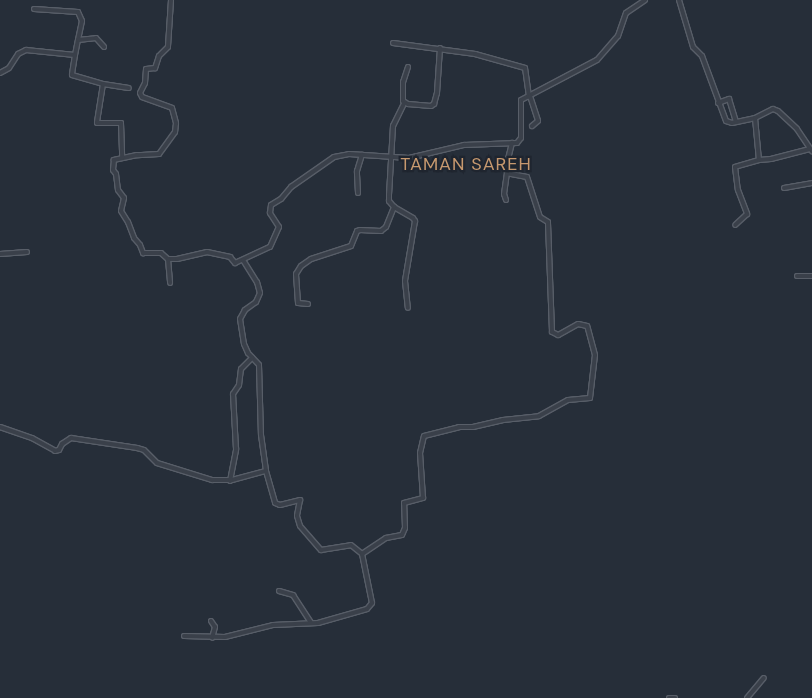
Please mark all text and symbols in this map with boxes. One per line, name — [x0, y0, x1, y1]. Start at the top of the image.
district label: TAMAN SAREH — [399, 153, 533, 175]

